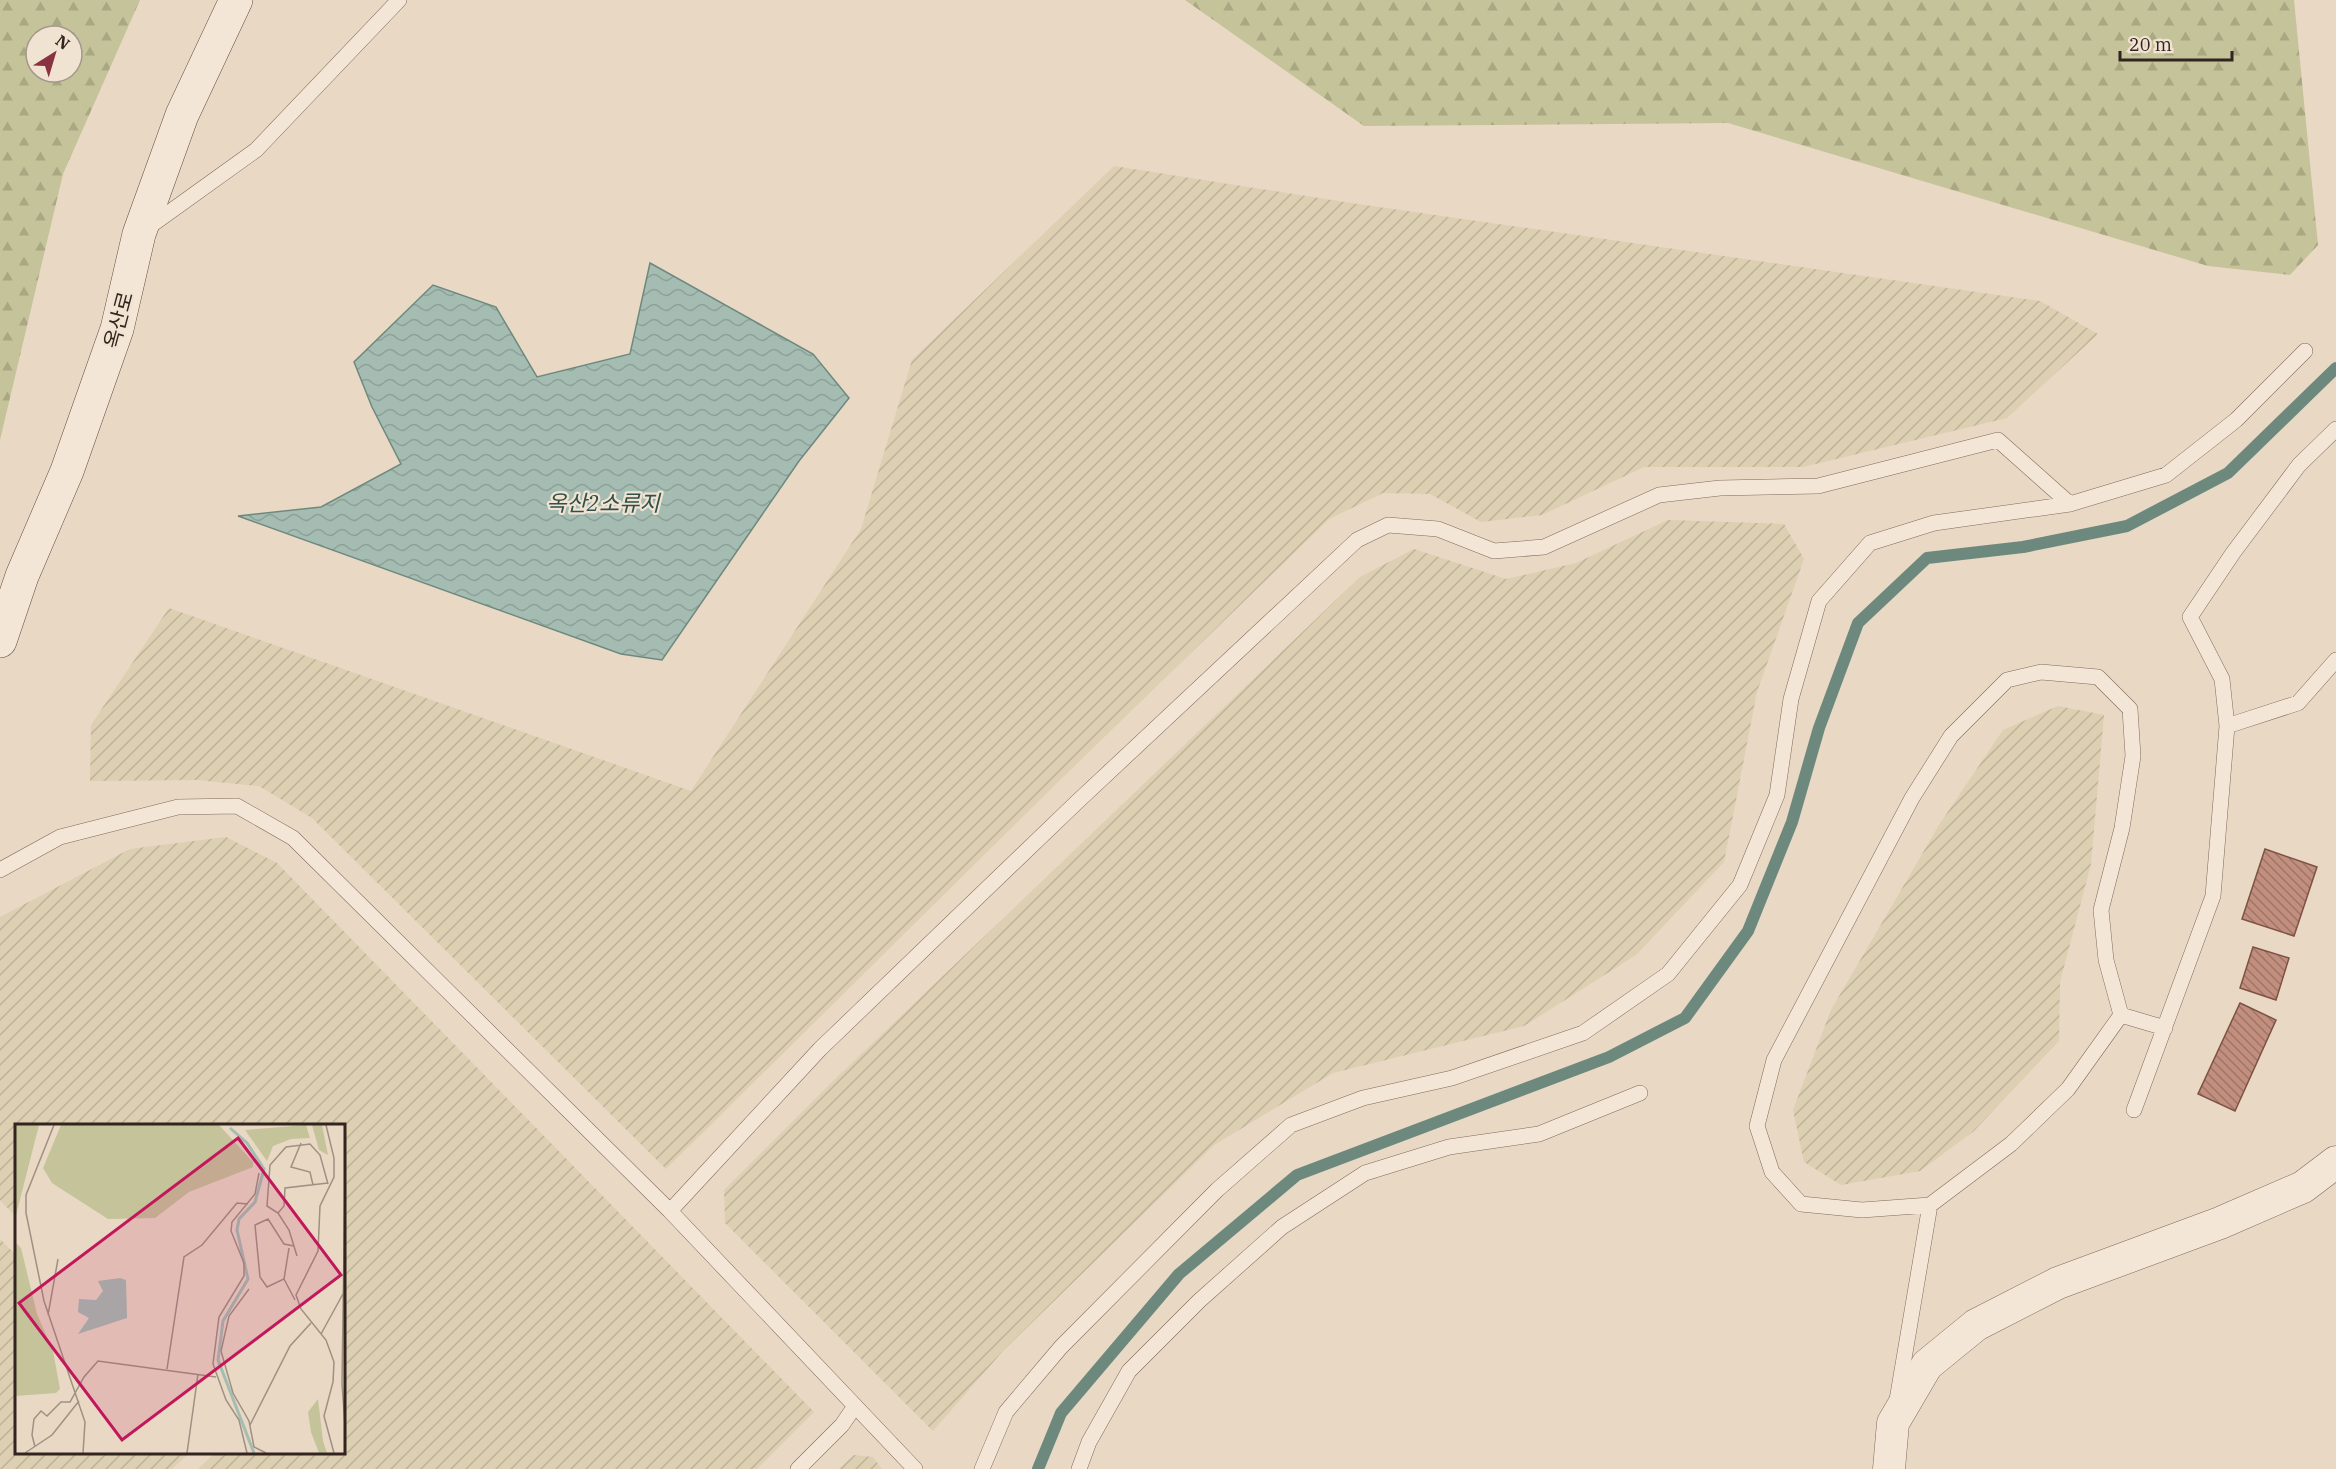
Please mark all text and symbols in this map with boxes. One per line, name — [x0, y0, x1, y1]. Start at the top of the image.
north arrow — [24, 24, 84, 84]
scale bar — [2120, 24, 2232, 62]
text: N — [52, 30, 74, 54]
text: 20 m — [2129, 33, 2172, 56]
street label: 옥산로 — [97, 288, 139, 352]
water label: 옥산2소류지 — [546, 488, 661, 517]
inset map — [15, 1124, 345, 1454]

